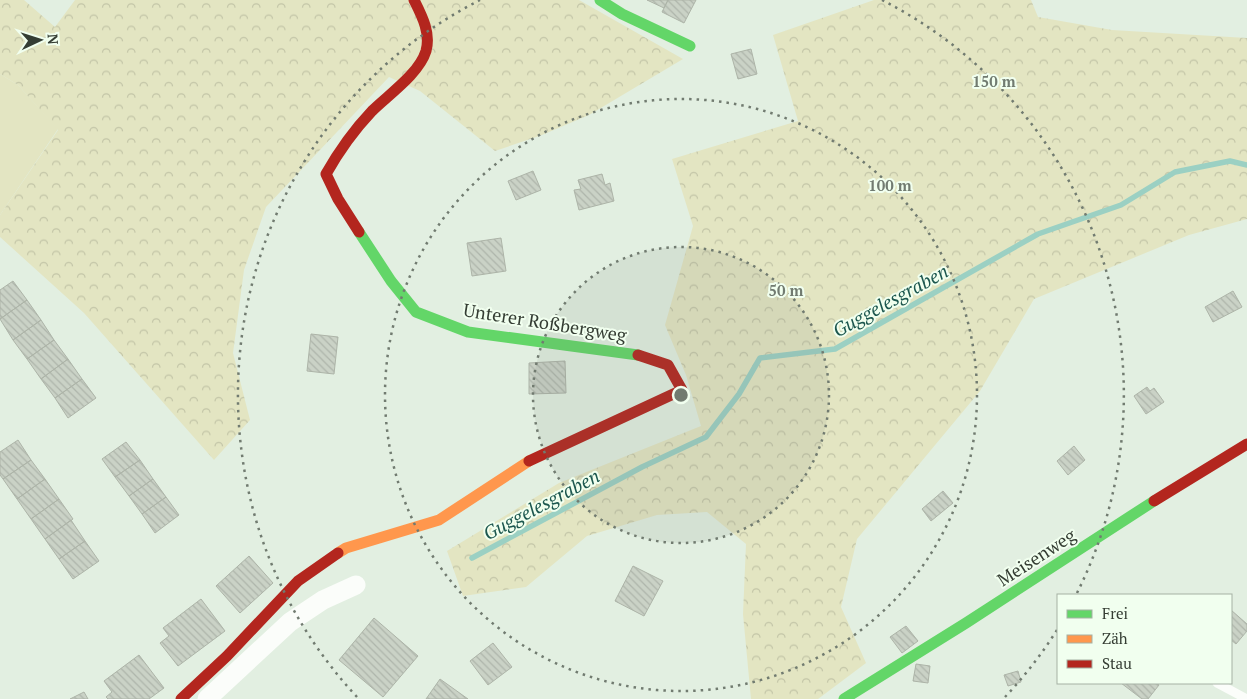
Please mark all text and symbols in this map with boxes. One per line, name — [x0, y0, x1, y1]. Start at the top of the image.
north arrow — [15, 15, 65, 65]
text: N — [44, 33, 63, 45]
text: 150 m — [972, 71, 1016, 91]
text: 100 m — [868, 175, 912, 195]
water label: Guggelesgraben — [828, 258, 952, 342]
text: 50 m — [769, 280, 804, 300]
street label: Unterer Roßbergweg — [462, 297, 629, 347]
centre of rings — [672, 386, 690, 404]
water label: Guggelesgraben — [478, 463, 604, 545]
street label: Meisenweg — [992, 522, 1080, 591]
legend — [1057, 594, 1232, 684]
text: Frei — [1102, 603, 1128, 623]
text: Zäh — [1102, 628, 1128, 648]
text: Stau — [1102, 653, 1132, 673]

